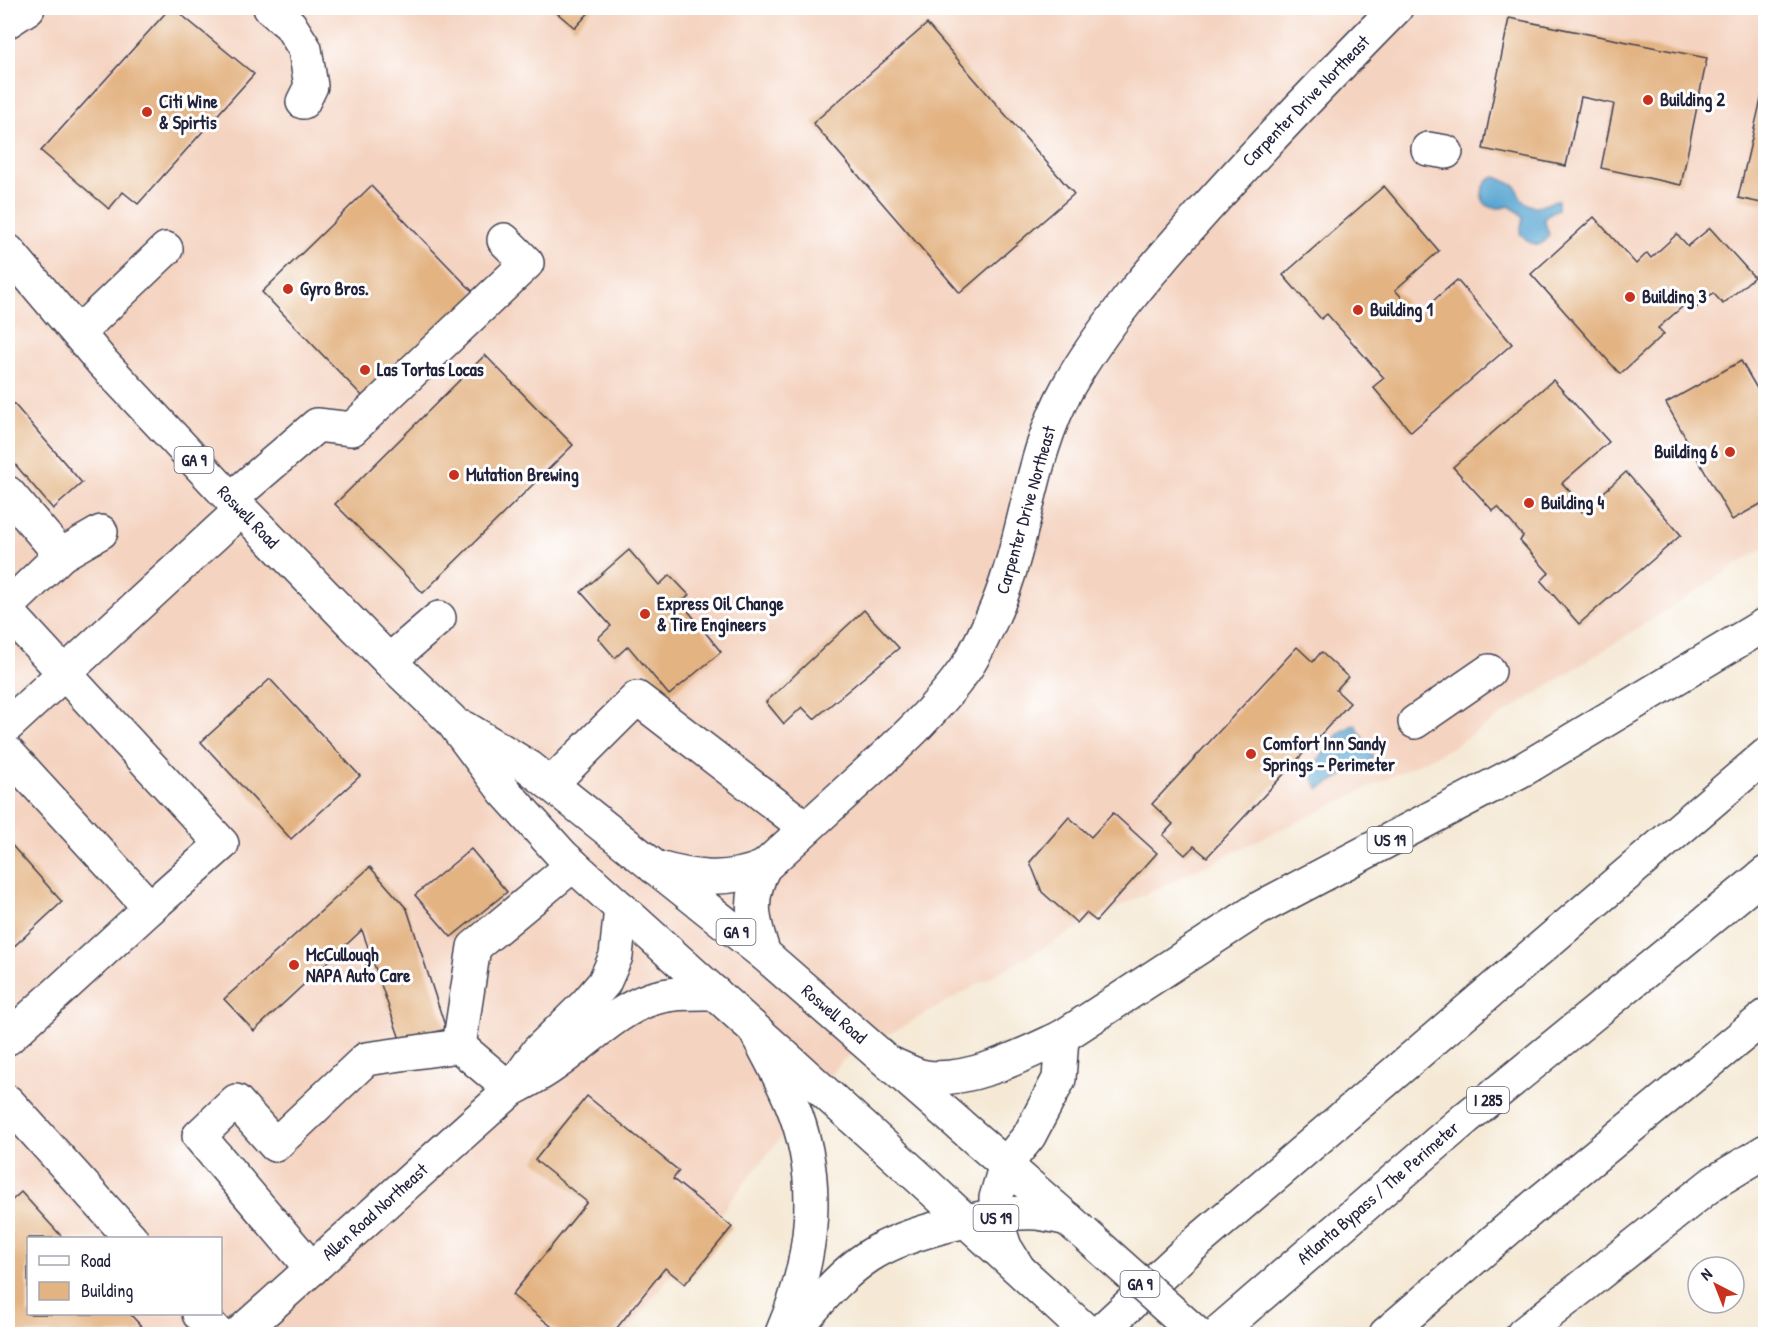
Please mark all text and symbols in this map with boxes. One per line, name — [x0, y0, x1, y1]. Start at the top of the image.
street label: Carpenter Drive Northeast — [1236, 29, 1376, 172]
place label: Building 2 — [1660, 87, 1725, 113]
place label: Citi Wine & Spirtis — [159, 89, 219, 136]
marker: Building 2 — [1641, 93, 1655, 107]
marker: Citi Wine & Spirtis — [140, 105, 154, 119]
place label: Gyro Bros. — [300, 276, 369, 302]
marker: Gyro Bros. — [281, 282, 295, 296]
place label: Building 3 — [1642, 284, 1707, 310]
marker: Building 3 — [1623, 290, 1637, 304]
place label: Building 1 — [1370, 297, 1433, 323]
marker: Building 1 — [1351, 303, 1365, 317]
place label: Las Tortas Locas — [377, 357, 484, 382]
marker: Las Tortas Locas — [358, 363, 372, 377]
street label: Carpenter Drive Northeast — [990, 422, 1062, 597]
place label: Building 6 — [1654, 439, 1718, 465]
marker: Building 6 — [1723, 445, 1737, 459]
road number: GA 9 — [174, 447, 214, 473]
place label: Mutation Brewing — [466, 462, 579, 488]
marker: Mutation Brewing — [447, 468, 461, 482]
street label: Roswell Road — [212, 479, 285, 554]
place label: Building 4 — [1541, 490, 1604, 516]
marker: Building 4 — [1522, 496, 1536, 510]
place label: Express Oil Change & Tire Engineers — [657, 591, 784, 638]
marker: Express Oil Change & Tire Engineers — [638, 607, 652, 621]
place label: Comfort Inn Sandy Springs - Perimeter — [1263, 731, 1395, 778]
marker: Comfort Inn Sandy Springs - Perimeter — [1244, 747, 1258, 761]
road number: US 19 — [1368, 827, 1412, 853]
road number: GA 9 — [716, 919, 756, 945]
place label: McCullough NAPA Auto Care — [306, 942, 411, 988]
marker: McCullough NAPA Auto Care — [287, 958, 301, 972]
street label: Roswell Road — [796, 978, 872, 1049]
road number: I 285 — [1467, 1087, 1509, 1113]
street label: Atlanta Bypass / The Perimeter — [1291, 1115, 1464, 1270]
street label: Allen Road Northeast — [316, 1157, 434, 1266]
road number: US 19 — [974, 1205, 1018, 1231]
legend — [27, 1237, 222, 1315]
text: Road — [81, 1248, 111, 1273]
north arrow — [1686, 1255, 1746, 1315]
text: N — [1695, 1263, 1717, 1285]
road number: GA 9 — [1120, 1271, 1160, 1297]
text: Building — [81, 1278, 133, 1303]

